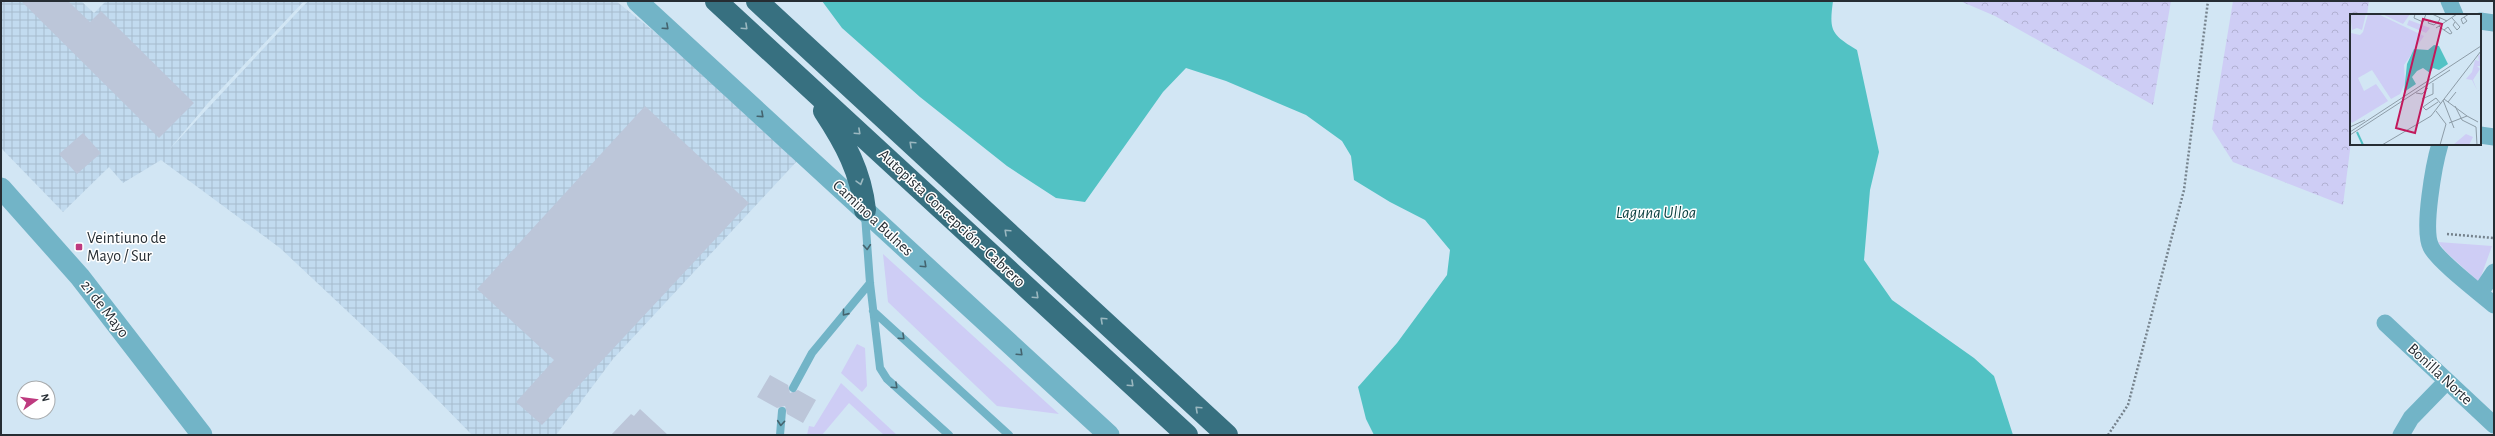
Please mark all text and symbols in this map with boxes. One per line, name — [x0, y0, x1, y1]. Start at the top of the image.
inset map — [2350, 14, 2481, 145]
one-way arrow — [661, 23, 668, 30]
one-way arrow — [740, 23, 748, 30]
one-way arrow — [757, 110, 764, 117]
one-way arrow — [853, 127, 861, 134]
one-way arrow — [909, 141, 917, 149]
street label: Autopista Concepción - Cabrero — [876, 146, 1029, 290]
street label: Camino a Bulnes — [830, 177, 916, 259]
one-way arrow — [855, 178, 864, 185]
water label: Laguna Ulloa — [1616, 204, 1696, 221]
one-way arrow — [1004, 229, 1012, 237]
place label: Veintiuno de Mayo / Sur — [87, 230, 166, 265]
marker: Veintiuno de Mayo / Sur — [74, 242, 84, 252]
one-way arrow — [863, 244, 872, 250]
one-way arrow — [920, 260, 927, 267]
street label: 21 de Mayo — [77, 277, 132, 341]
one-way arrow — [1031, 291, 1039, 298]
one-way arrow — [843, 309, 850, 316]
one-way arrow — [1100, 318, 1108, 325]
one-way arrow — [897, 332, 904, 339]
street label: Bonilla Norte — [2405, 340, 2475, 408]
one-way arrow — [1015, 348, 1023, 356]
one-way arrow — [1127, 379, 1134, 386]
north arrow — [16, 380, 56, 420]
one-way arrow — [890, 381, 898, 389]
text: N — [39, 393, 51, 403]
one-way arrow — [1195, 406, 1203, 413]
one-way arrow — [776, 420, 785, 426]

